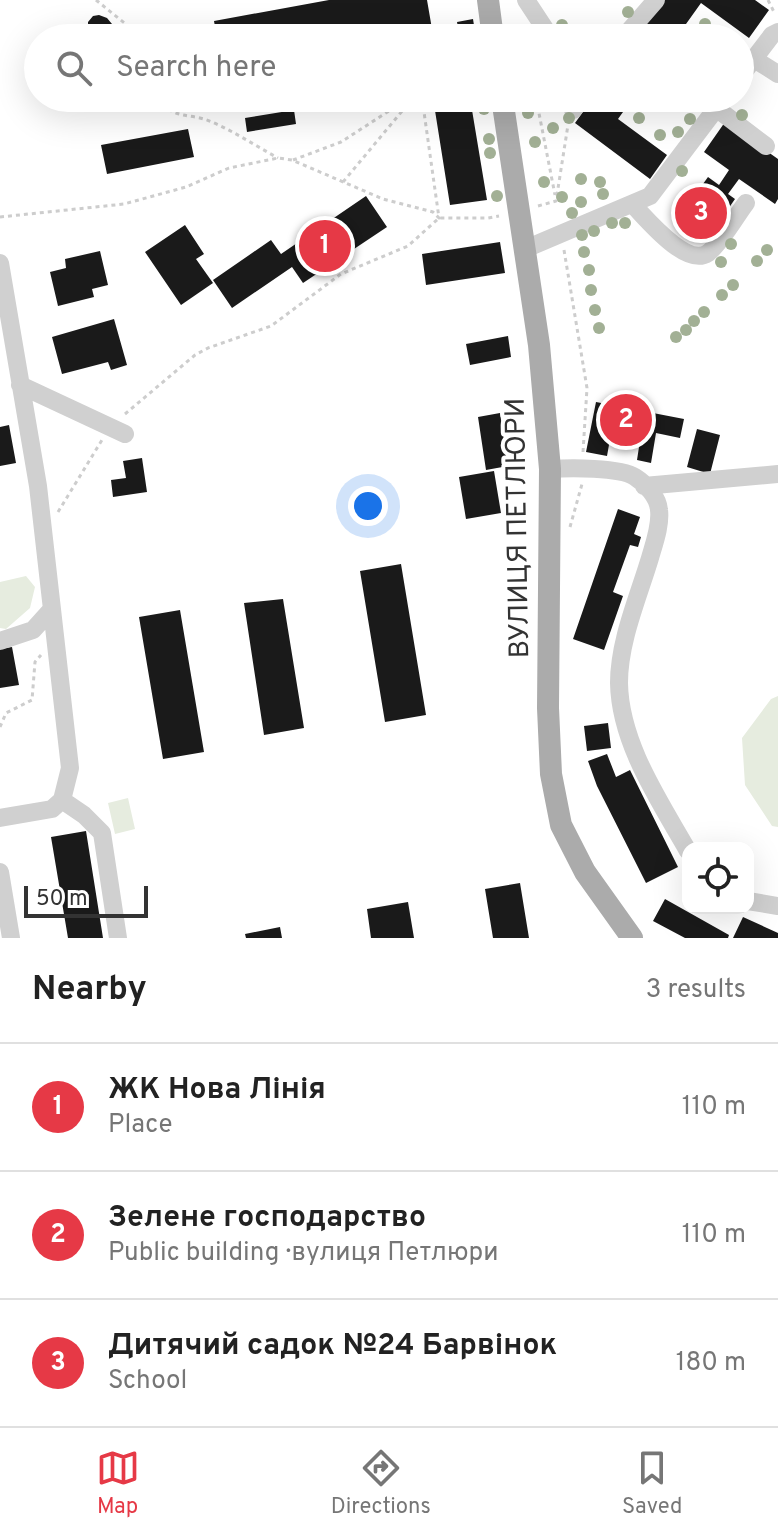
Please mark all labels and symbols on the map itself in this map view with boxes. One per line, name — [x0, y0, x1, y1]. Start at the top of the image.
pin: 3 — [675, 183, 727, 243]
pin: 1 — [299, 216, 351, 276]
pin: 2 — [600, 390, 652, 450]
street label: ВУЛИЦЯ ПЕТЛЮРИ — [499, 397, 539, 659]
your location — [348, 486, 388, 526]
scale bar — [24, 882, 148, 918]

